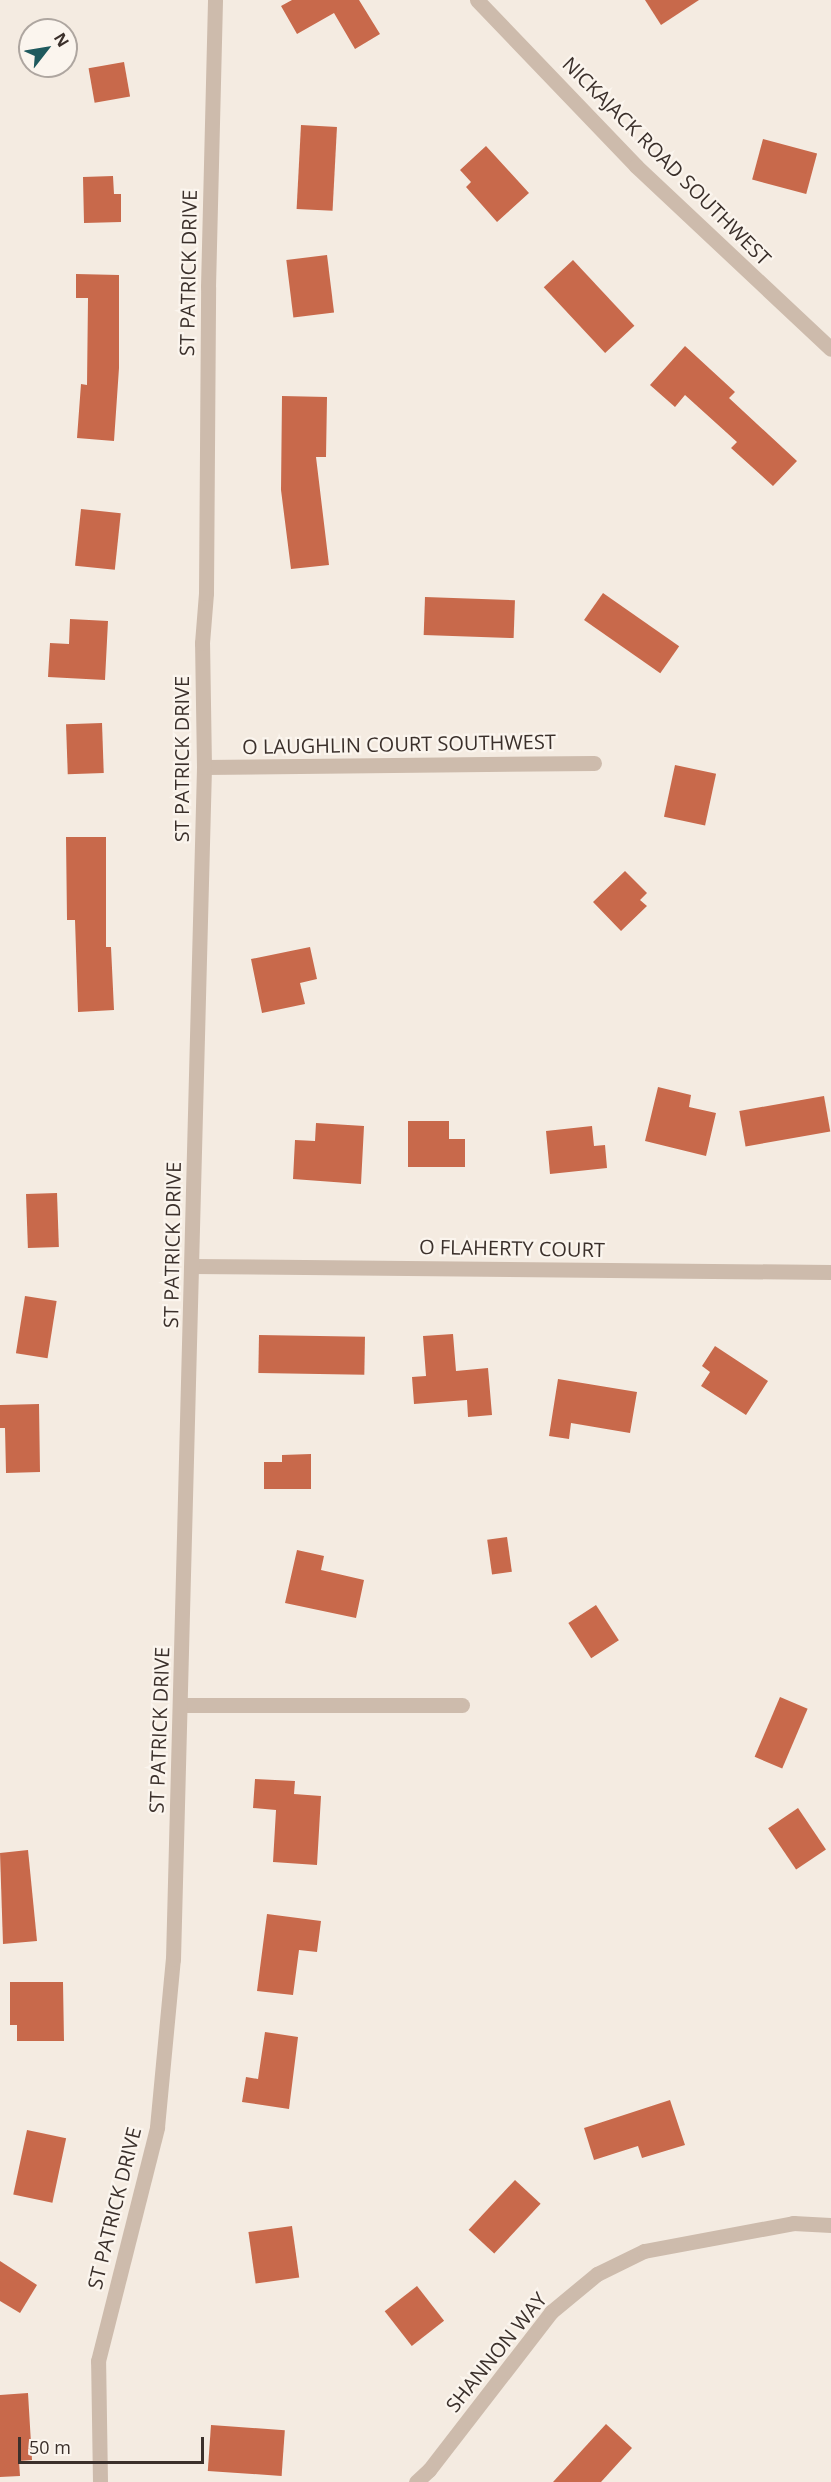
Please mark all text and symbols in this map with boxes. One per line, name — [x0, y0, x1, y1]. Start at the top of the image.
north arrow — [18, 18, 78, 78]
text: N — [49, 29, 74, 51]
street label: NICKAJACK ROAD SOUTHWEST — [558, 52, 776, 270]
street label: ST PATRICK DRIVE — [175, 190, 201, 356]
street label: ST PATRICK DRIVE — [169, 676, 193, 842]
street label: O LAUGHLIN COURT SOUTHWEST — [242, 729, 556, 759]
street label: ST PATRICK DRIVE — [159, 1162, 185, 1328]
street label: O FLAHERTY COURT — [419, 1234, 605, 1262]
street label: ST PATRICK DRIVE — [144, 1646, 174, 1814]
street label: ST PATRICK DRIVE — [82, 2124, 146, 2292]
street label: SHANNON WAY — [441, 2287, 551, 2417]
scale bar — [21, 2425, 207, 2463]
text: 50 m — [29, 2435, 71, 2459]

